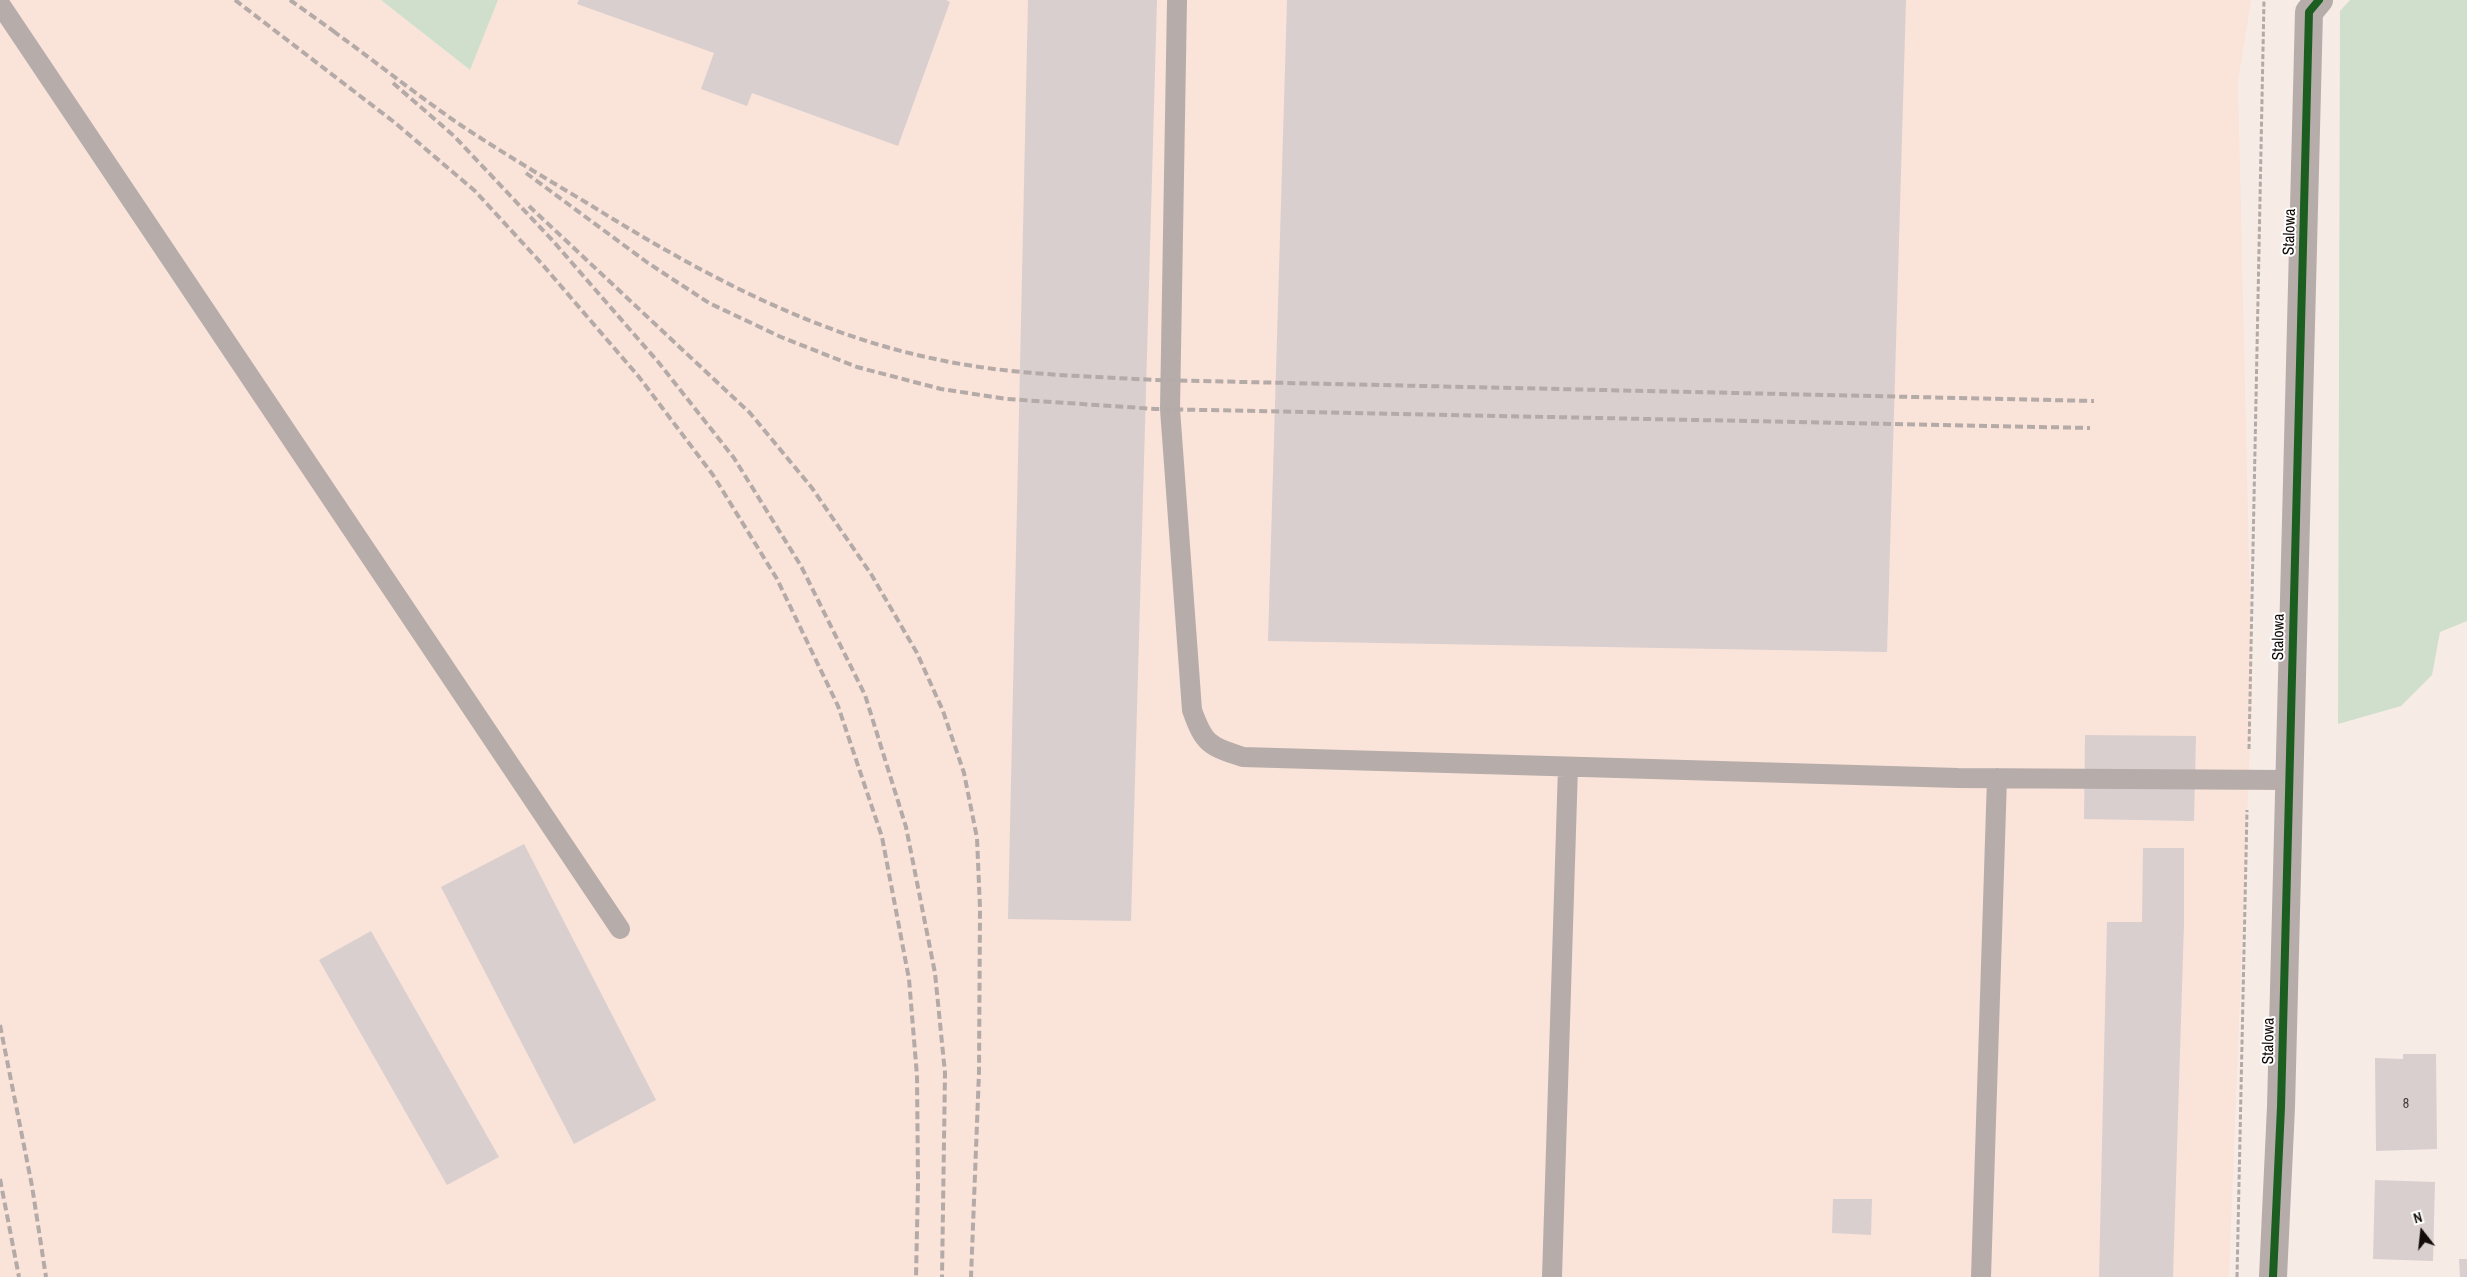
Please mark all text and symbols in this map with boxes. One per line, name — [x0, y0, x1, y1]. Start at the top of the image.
street label: Stalowa — [2280, 208, 2300, 256]
street label: Stalowa — [2269, 614, 2289, 660]
street label: Stalowa — [2259, 1018, 2279, 1064]
house number: 8 — [2403, 1096, 2409, 1112]
north arrow — [2397, 1207, 2447, 1257]
text: N — [2411, 1208, 2424, 1227]

